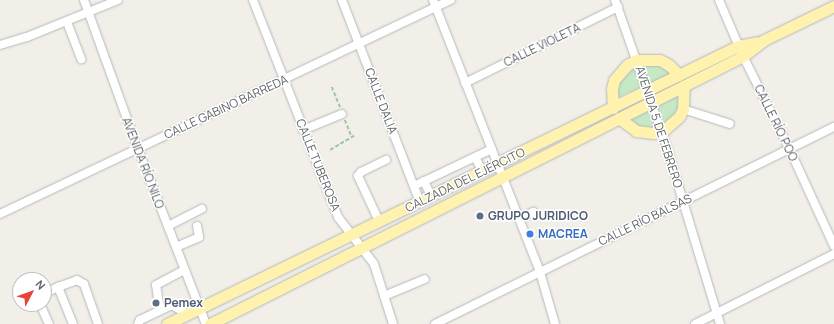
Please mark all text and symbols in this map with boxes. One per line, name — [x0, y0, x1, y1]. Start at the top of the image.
street label: CALLE VIOLETA — [501, 20, 583, 70]
street label: AVENIDA 5 DE FEBRERO — [632, 64, 686, 190]
street label: CALLE DALIA — [362, 66, 400, 136]
street label: CALLE GABINO BARREDA — [162, 72, 290, 142]
street label: CALLE RÍO POO — [751, 82, 801, 164]
street label: AVENIDA RÍO NILO — [119, 115, 167, 211]
street label: CALLE TUBEROSA — [293, 117, 343, 213]
street label: CALZADA DEL EJÉRCITO — [402, 145, 528, 215]
street label: CALLE RÍO BALSAS — [596, 191, 694, 249]
place label: GRUPO JURIDICO — [488, 209, 588, 223]
marker: GRUPO JURIDICO — [475, 211, 485, 221]
place label: MACREA — [538, 227, 588, 241]
marker: MACREA — [525, 229, 535, 239]
north arrow — [12, 272, 52, 312]
text: N — [32, 277, 49, 292]
place label: Pemex — [164, 296, 203, 310]
marker: Pemex — [151, 298, 161, 308]

